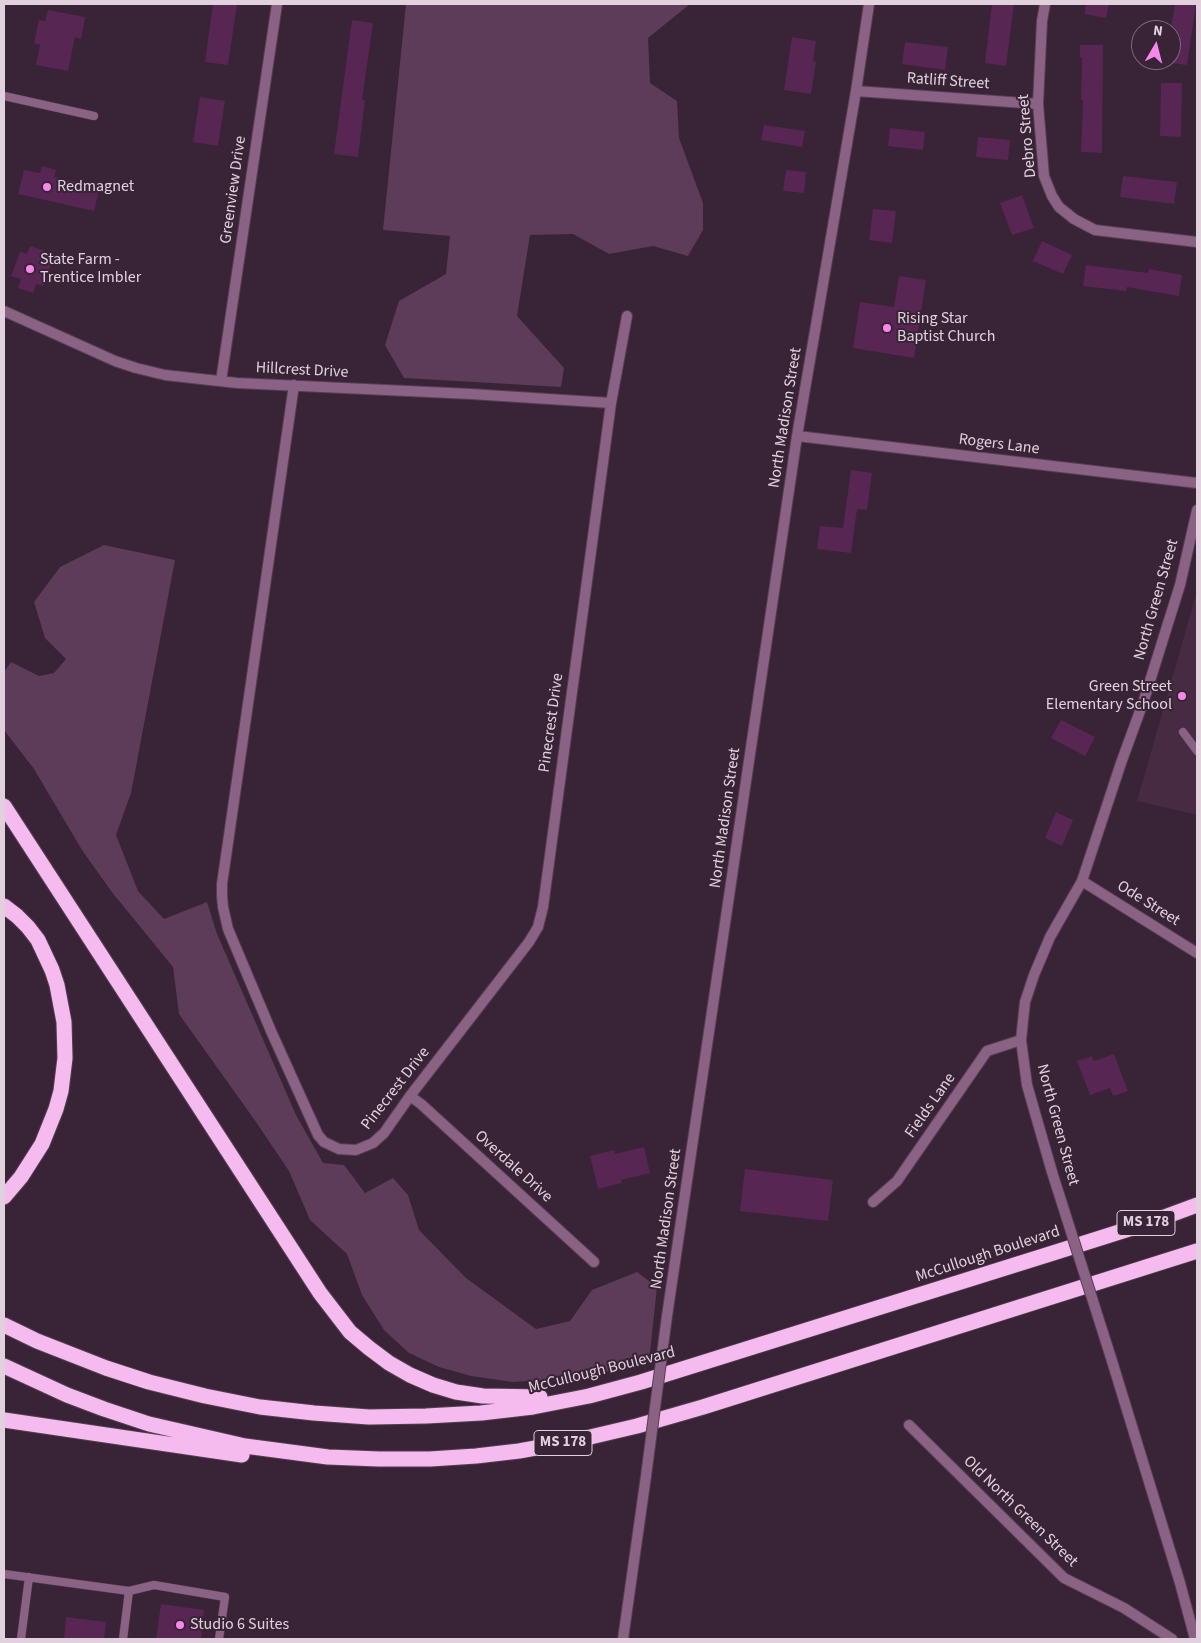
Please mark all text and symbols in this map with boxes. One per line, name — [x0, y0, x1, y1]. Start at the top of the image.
north arrow — [1131, 20, 1181, 70]
text: N — [1152, 21, 1164, 42]
street label: Ratliff Street — [906, 70, 990, 94]
street label: Debro Street — [1015, 93, 1041, 179]
street label: Greenview Drive — [217, 135, 251, 245]
place label: Redmagnet — [57, 177, 134, 197]
marker: Redmagnet — [41, 181, 53, 193]
place label: State Farm - Trentice Imbler — [40, 250, 141, 288]
marker: State Farm - Trentice Imbler — [24, 263, 36, 275]
place label: Rising Star Baptist Church — [897, 309, 995, 347]
marker: Rising Star Baptist Church — [881, 322, 893, 334]
street label: North Madison Street — [765, 346, 807, 490]
street label: Hillcrest Drive — [255, 359, 349, 383]
street label: Rogers Lane — [957, 431, 1041, 459]
street label: North Green Street — [1131, 537, 1183, 663]
street label: Pinecrest Drive — [536, 672, 568, 774]
place label: Green Street Elementary School — [1046, 677, 1172, 715]
marker: Green Street Elementary School — [1176, 690, 1188, 702]
street label: North Madison Street — [707, 746, 745, 890]
street label: Ode Street — [1113, 877, 1183, 931]
street label: Pinecrest Drive — [358, 1044, 434, 1134]
street label: North Green Street — [1032, 1062, 1082, 1188]
street label: Fields Lane — [902, 1070, 960, 1142]
street label: Overdale Drive — [470, 1127, 556, 1207]
street label: North Madison Street — [648, 1147, 686, 1291]
road number: MS 178 — [1117, 1210, 1175, 1236]
street label: McCullough Boulevard — [913, 1223, 1063, 1287]
street label: McCullough Boulevard — [527, 1343, 677, 1399]
road number: MS 178 — [534, 1430, 592, 1456]
street label: Old North Green Street — [959, 1452, 1081, 1572]
place label: Studio 6 Suites — [190, 1615, 289, 1635]
marker: Studio 6 Suites — [174, 1619, 186, 1631]

